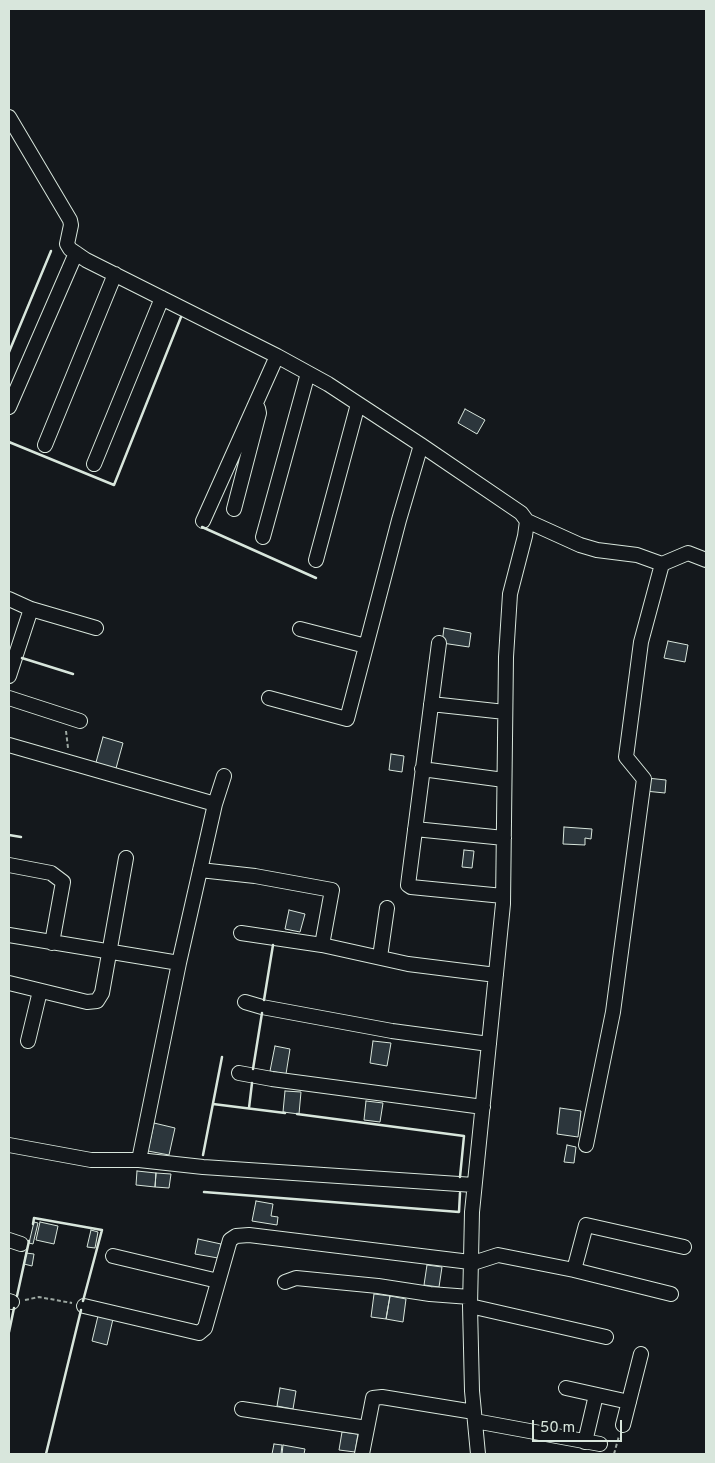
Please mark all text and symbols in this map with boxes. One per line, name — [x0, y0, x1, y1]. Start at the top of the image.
scale bar — [535, 1410, 625, 1442]
text: 50 m — [540, 1419, 575, 1438]

